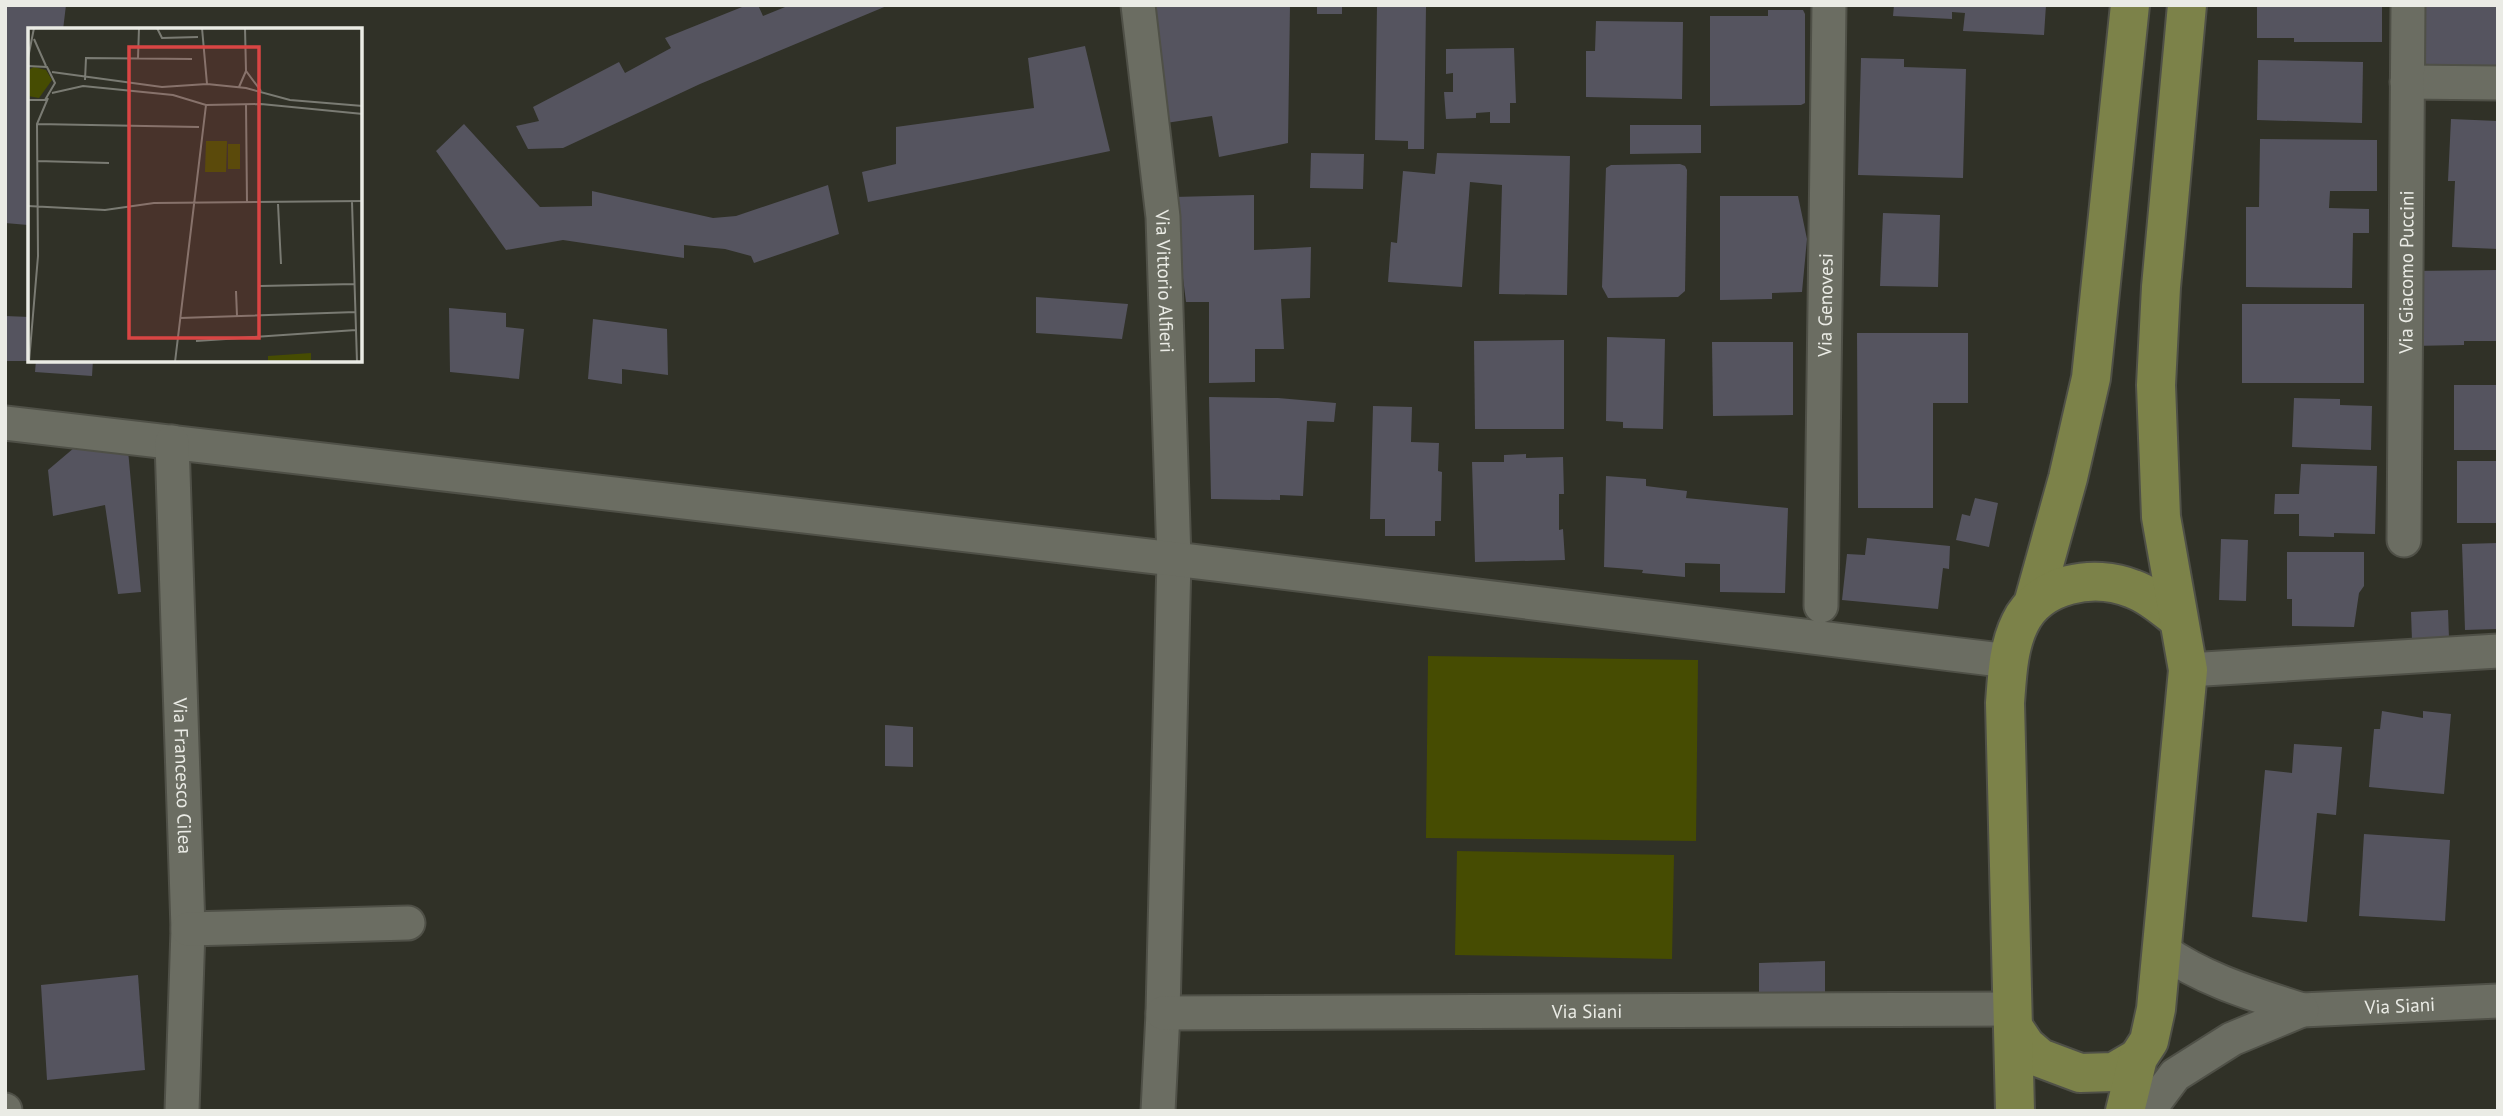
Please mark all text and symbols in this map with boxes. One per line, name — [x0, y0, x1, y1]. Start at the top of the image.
inset map — [28, 28, 362, 362]
street label: Via Giacomo Puccini — [2393, 190, 2419, 355]
street label: Via Vittorio Alfieri — [1150, 208, 1179, 353]
street label: Via Genovesi — [1812, 253, 1838, 358]
street label: Via Francesco Cilea — [168, 696, 198, 854]
street label: Via Siani — [2363, 992, 2436, 1019]
street label: Via Siani — [1551, 999, 1622, 1023]

